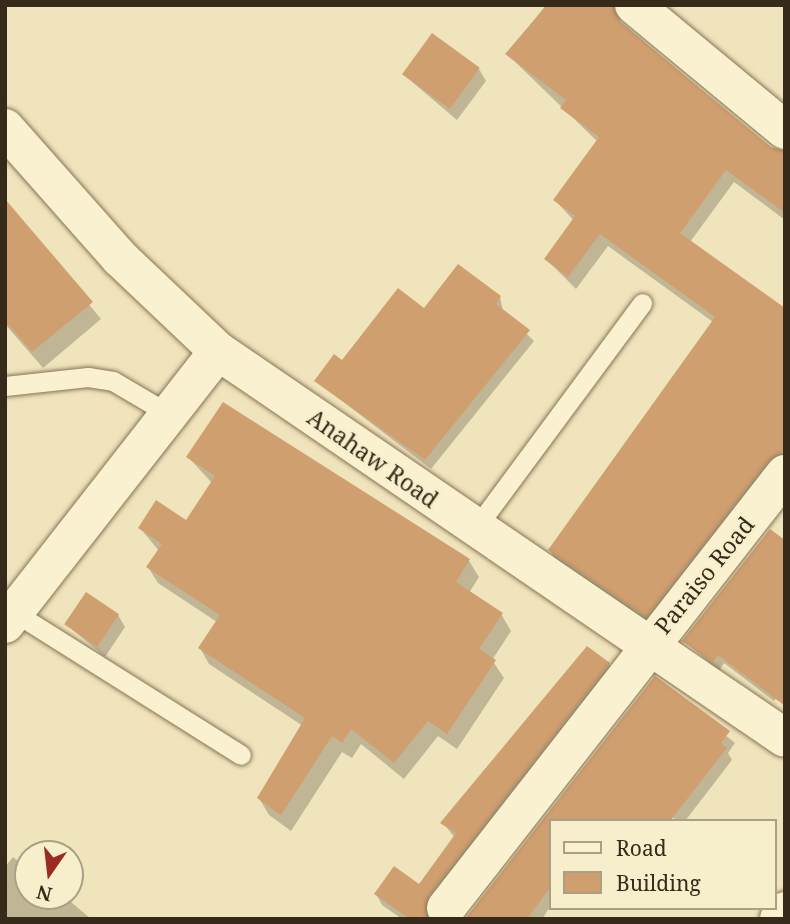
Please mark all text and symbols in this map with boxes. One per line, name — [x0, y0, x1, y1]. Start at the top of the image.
street label: Anahaw Road — [303, 403, 443, 513]
street label: Paraiso Road — [648, 511, 760, 639]
legend — [548, 819, 776, 910]
text: Road — [616, 834, 667, 862]
north arrow — [14, 840, 84, 910]
text: Building — [616, 869, 701, 897]
text: N — [34, 879, 55, 908]

